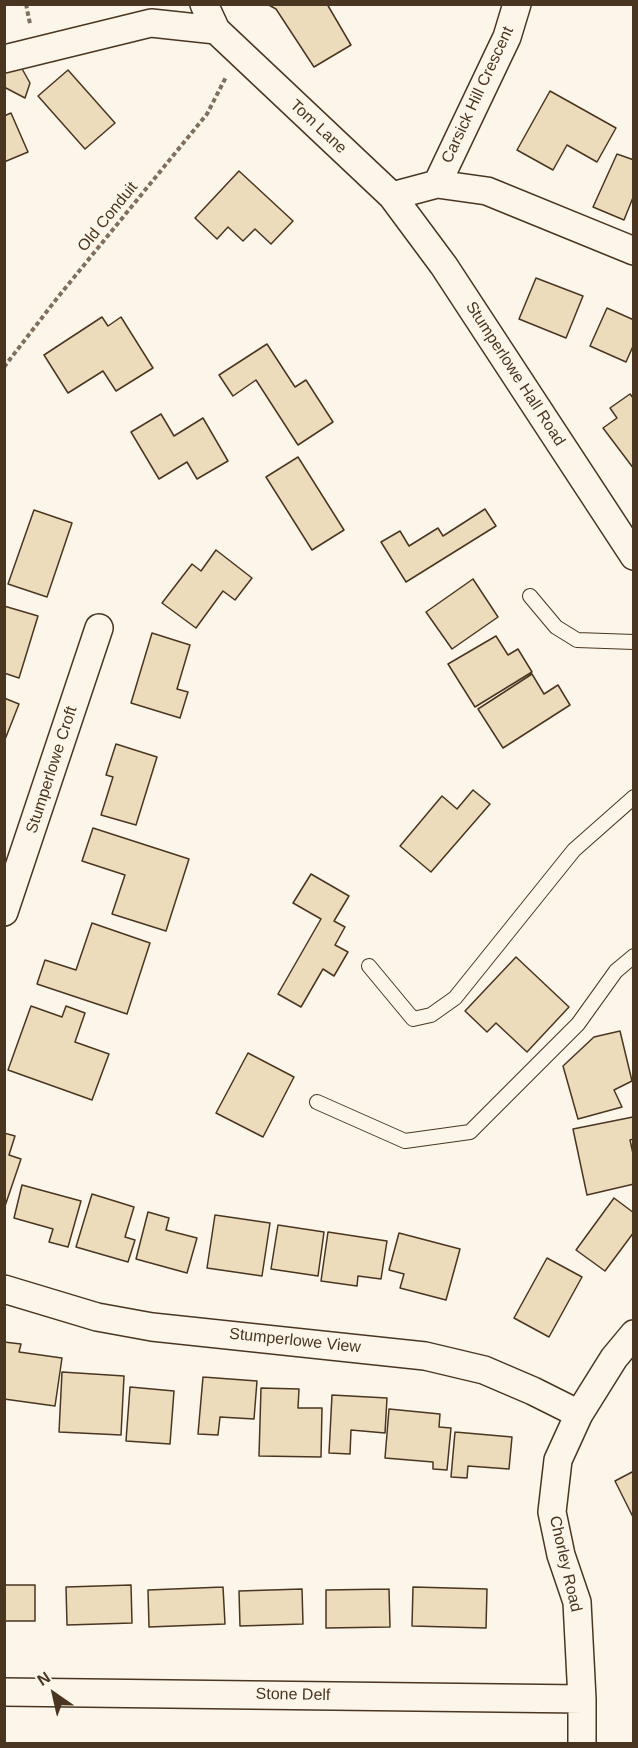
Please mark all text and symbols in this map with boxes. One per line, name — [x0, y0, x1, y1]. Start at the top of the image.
street label: Carsick Hill Crescent — [438, 24, 518, 166]
street label: Tom Lane — [286, 96, 350, 158]
street label: Old Conduit — [74, 178, 142, 256]
street label: Stumperlowe Hall Road — [461, 298, 569, 450]
street label: Stumperlowe Croft — [22, 704, 82, 836]
street label: Stumperlowe View — [228, 1325, 362, 1357]
street label: Chorley Road — [545, 1514, 585, 1614]
north arrow — [24, 1664, 84, 1724]
text: N — [34, 1668, 53, 1689]
street label: Stone Delf — [255, 1685, 331, 1705]

